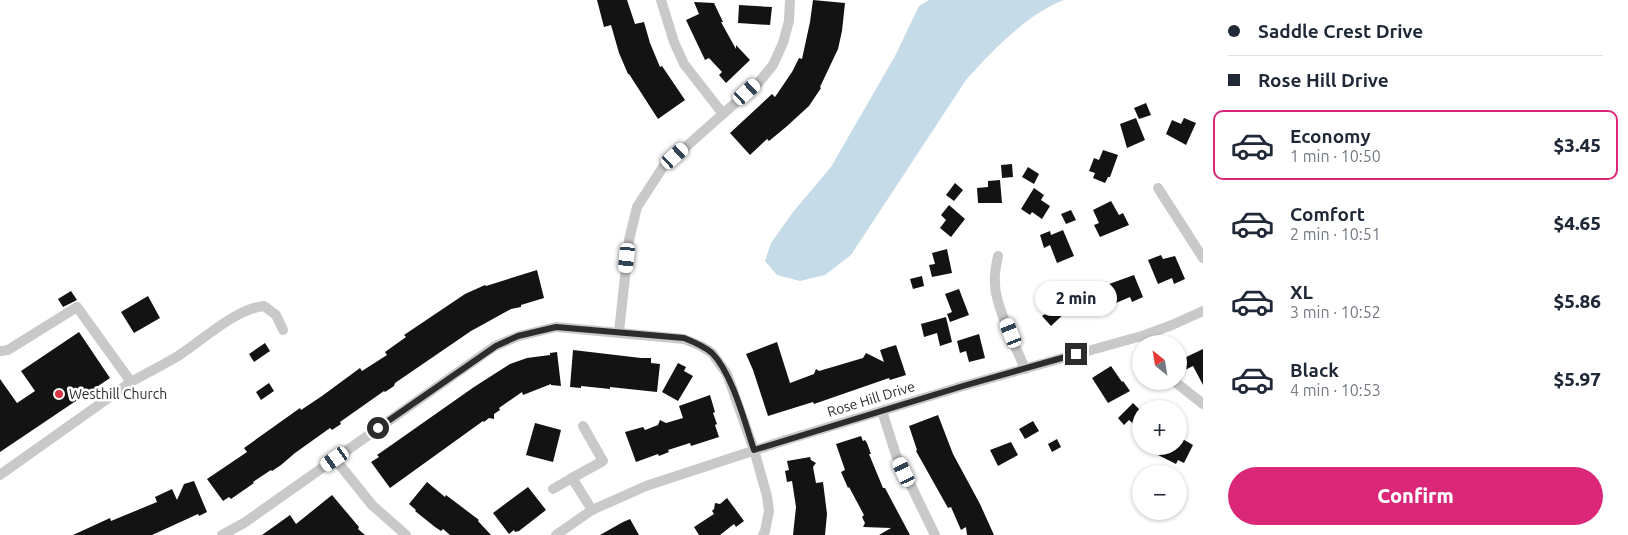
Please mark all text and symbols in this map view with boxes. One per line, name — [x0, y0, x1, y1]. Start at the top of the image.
text: Saddle Crest Drive — [1258, 20, 1423, 42]
text: Rose Hill Drive — [1258, 69, 1389, 91]
car — [730, 76, 763, 108]
icon: car — [1230, 123, 1275, 168]
text: Economy — [1290, 125, 1371, 147]
text: $3.45 — [1553, 134, 1601, 156]
car — [658, 140, 691, 172]
text: 1 min · 10:50 — [1290, 147, 1381, 165]
icon: car — [1230, 201, 1275, 246]
text: Comfort — [1290, 203, 1365, 225]
text: $4.65 — [1553, 212, 1601, 234]
text: 2 min · 10:51 — [1290, 225, 1381, 243]
car — [617, 242, 636, 274]
icon: car — [1230, 279, 1275, 324]
text: XL — [1290, 281, 1313, 303]
callout: 2 min — [1035, 282, 1117, 316]
text: 2 min — [1056, 289, 1096, 307]
text: $5.86 — [1553, 290, 1601, 312]
text: 3 min · 10:52 — [1290, 303, 1381, 321]
car — [998, 316, 1023, 350]
north arrow — [1132, 335, 1188, 390]
map controls — [1132, 335, 1187, 520]
route end — [1065, 343, 1087, 365]
icon: car — [1230, 357, 1275, 402]
text: Black — [1290, 359, 1339, 381]
text: $5.97 — [1553, 368, 1601, 390]
street label: Rose Hill Drive — [825, 378, 917, 420]
text: 4 min · 10:53 — [1290, 381, 1381, 399]
place label: Westhill Church — [69, 386, 167, 402]
marker: Westhill Church — [53, 388, 65, 400]
button: + — [1132, 400, 1187, 455]
route start — [367, 417, 389, 439]
car — [318, 444, 351, 474]
car — [890, 455, 917, 489]
button: − — [1132, 465, 1187, 520]
button: Confirm — [1228, 467, 1603, 525]

